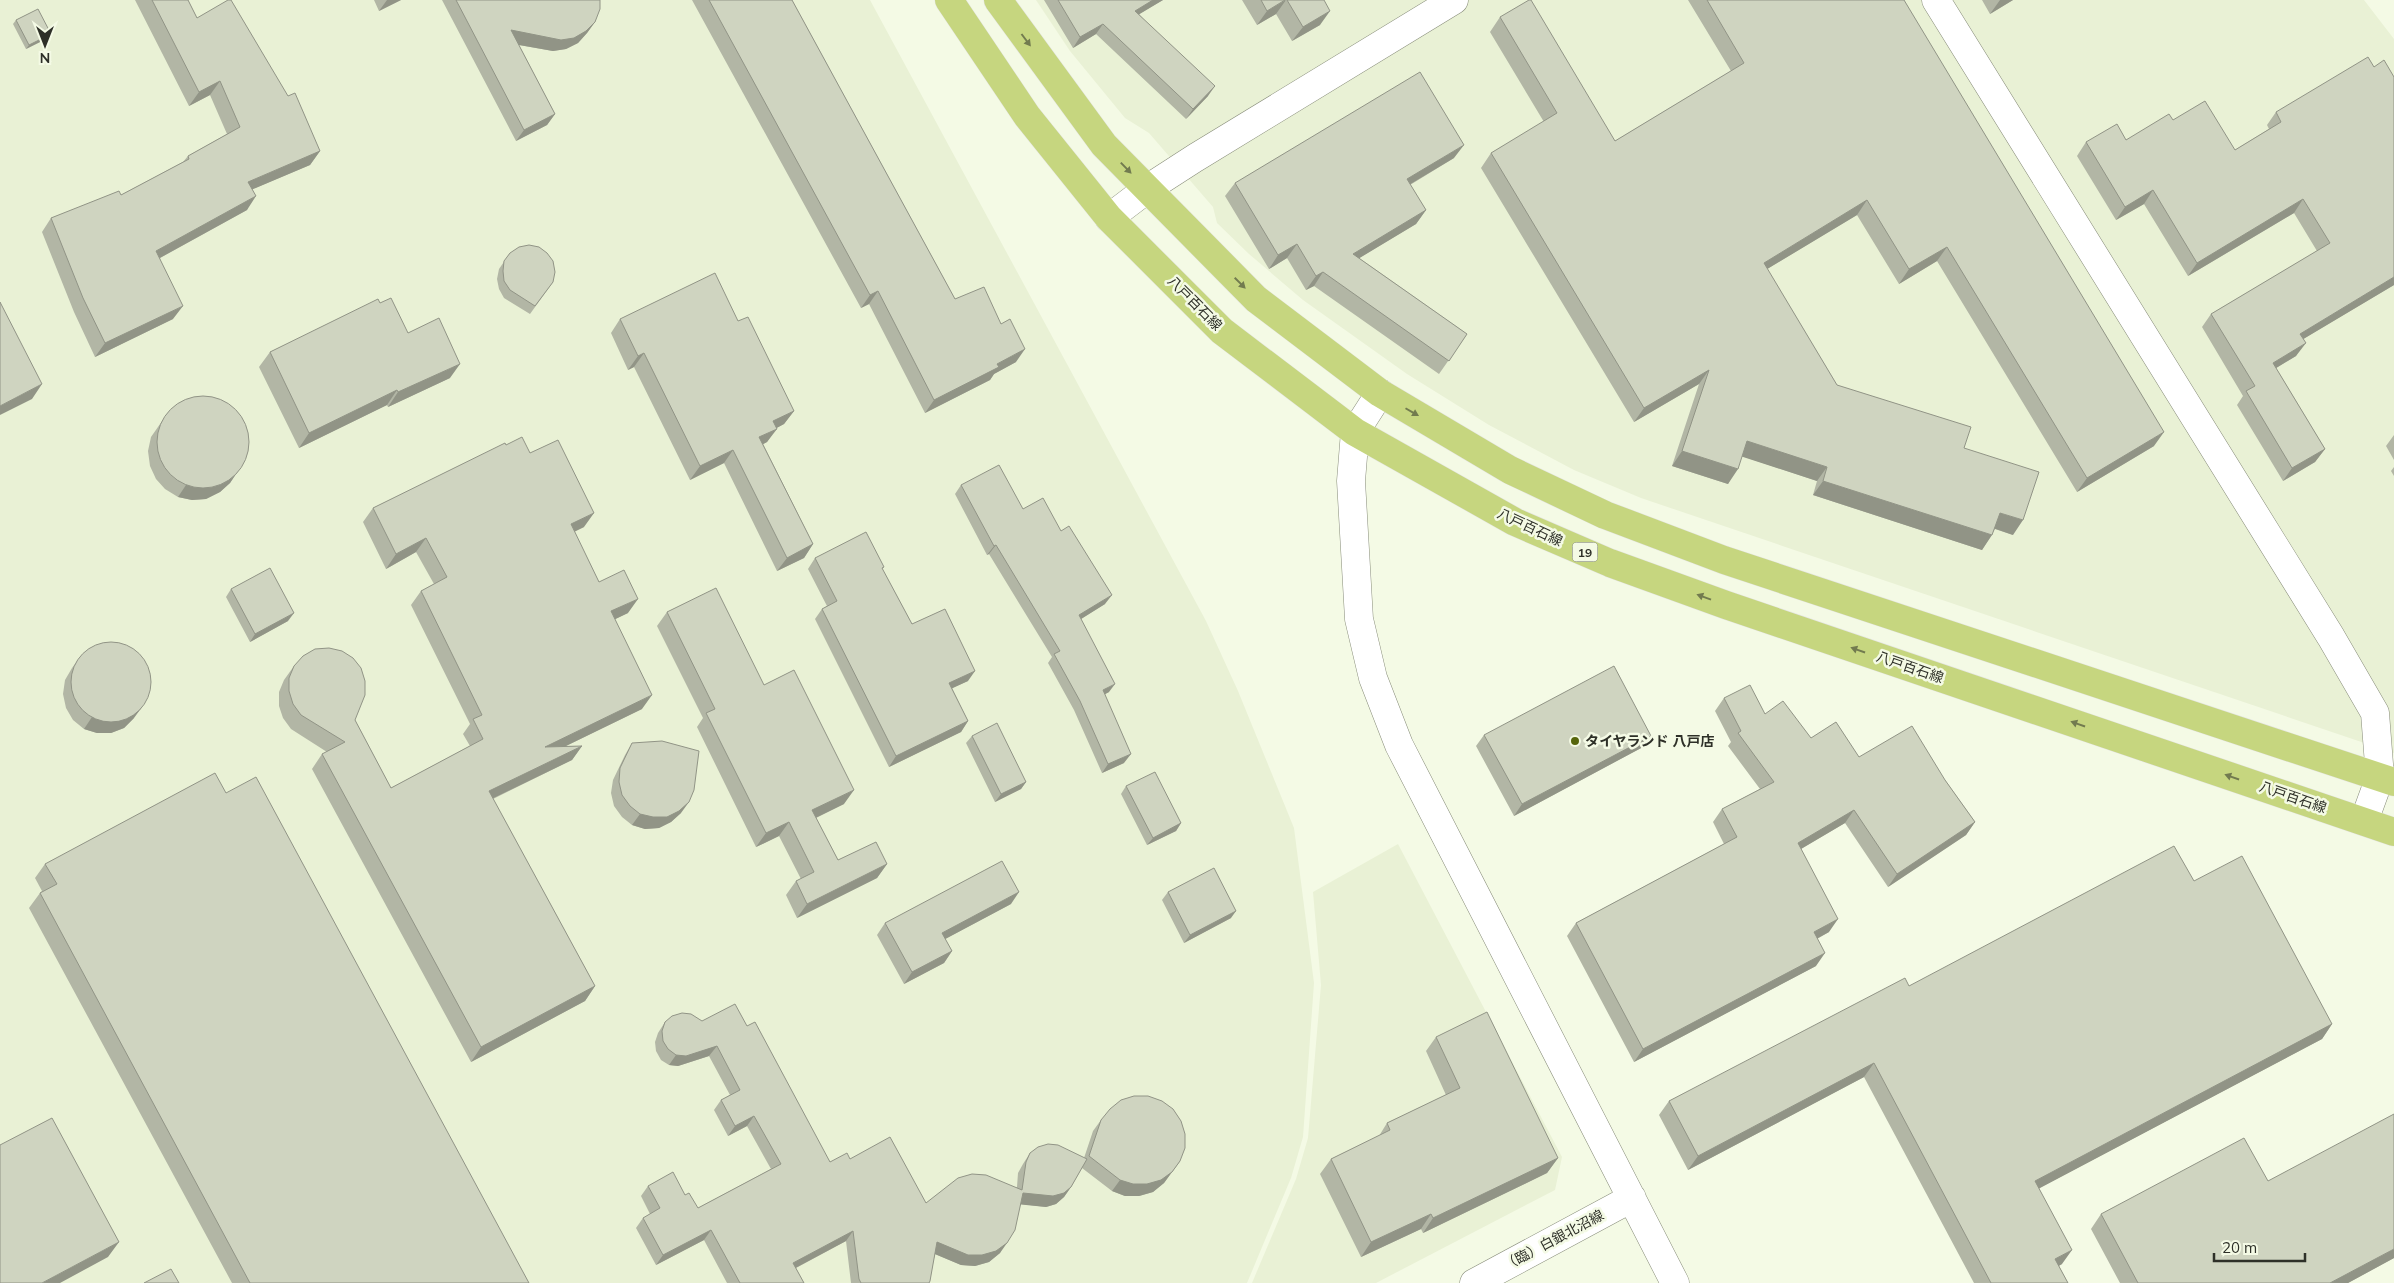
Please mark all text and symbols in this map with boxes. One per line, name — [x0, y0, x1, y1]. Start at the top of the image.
north arrow — [20, 20, 70, 70]
one-way arrow — [1021, 33, 1031, 47]
text: N — [40, 49, 50, 67]
one-way arrow — [1120, 161, 1132, 173]
street label: 八戸百石線 — [1164, 272, 1226, 334]
one-way arrow — [1234, 277, 1246, 289]
one-way arrow — [1404, 408, 1419, 416]
street label: 八戸百石線 — [1494, 504, 1566, 550]
road number: 19 — [1572, 542, 1598, 562]
one-way arrow — [1697, 593, 1712, 600]
one-way arrow — [1850, 645, 1865, 653]
street label: 八戸百石線 — [1874, 647, 1946, 687]
one-way arrow — [2070, 720, 2085, 728]
place label: タイヤランド 八戸店 — [1585, 732, 1714, 750]
marker: タイヤランド 八戸店 — [1569, 735, 1581, 747]
one-way arrow — [2224, 772, 2239, 780]
street label: 八戸百石線 — [2257, 777, 2329, 817]
street label: （臨）白銀北沼線 — [1499, 1206, 1607, 1274]
scale bar — [2214, 1230, 2305, 1262]
text: 20 m — [2222, 1238, 2257, 1257]

